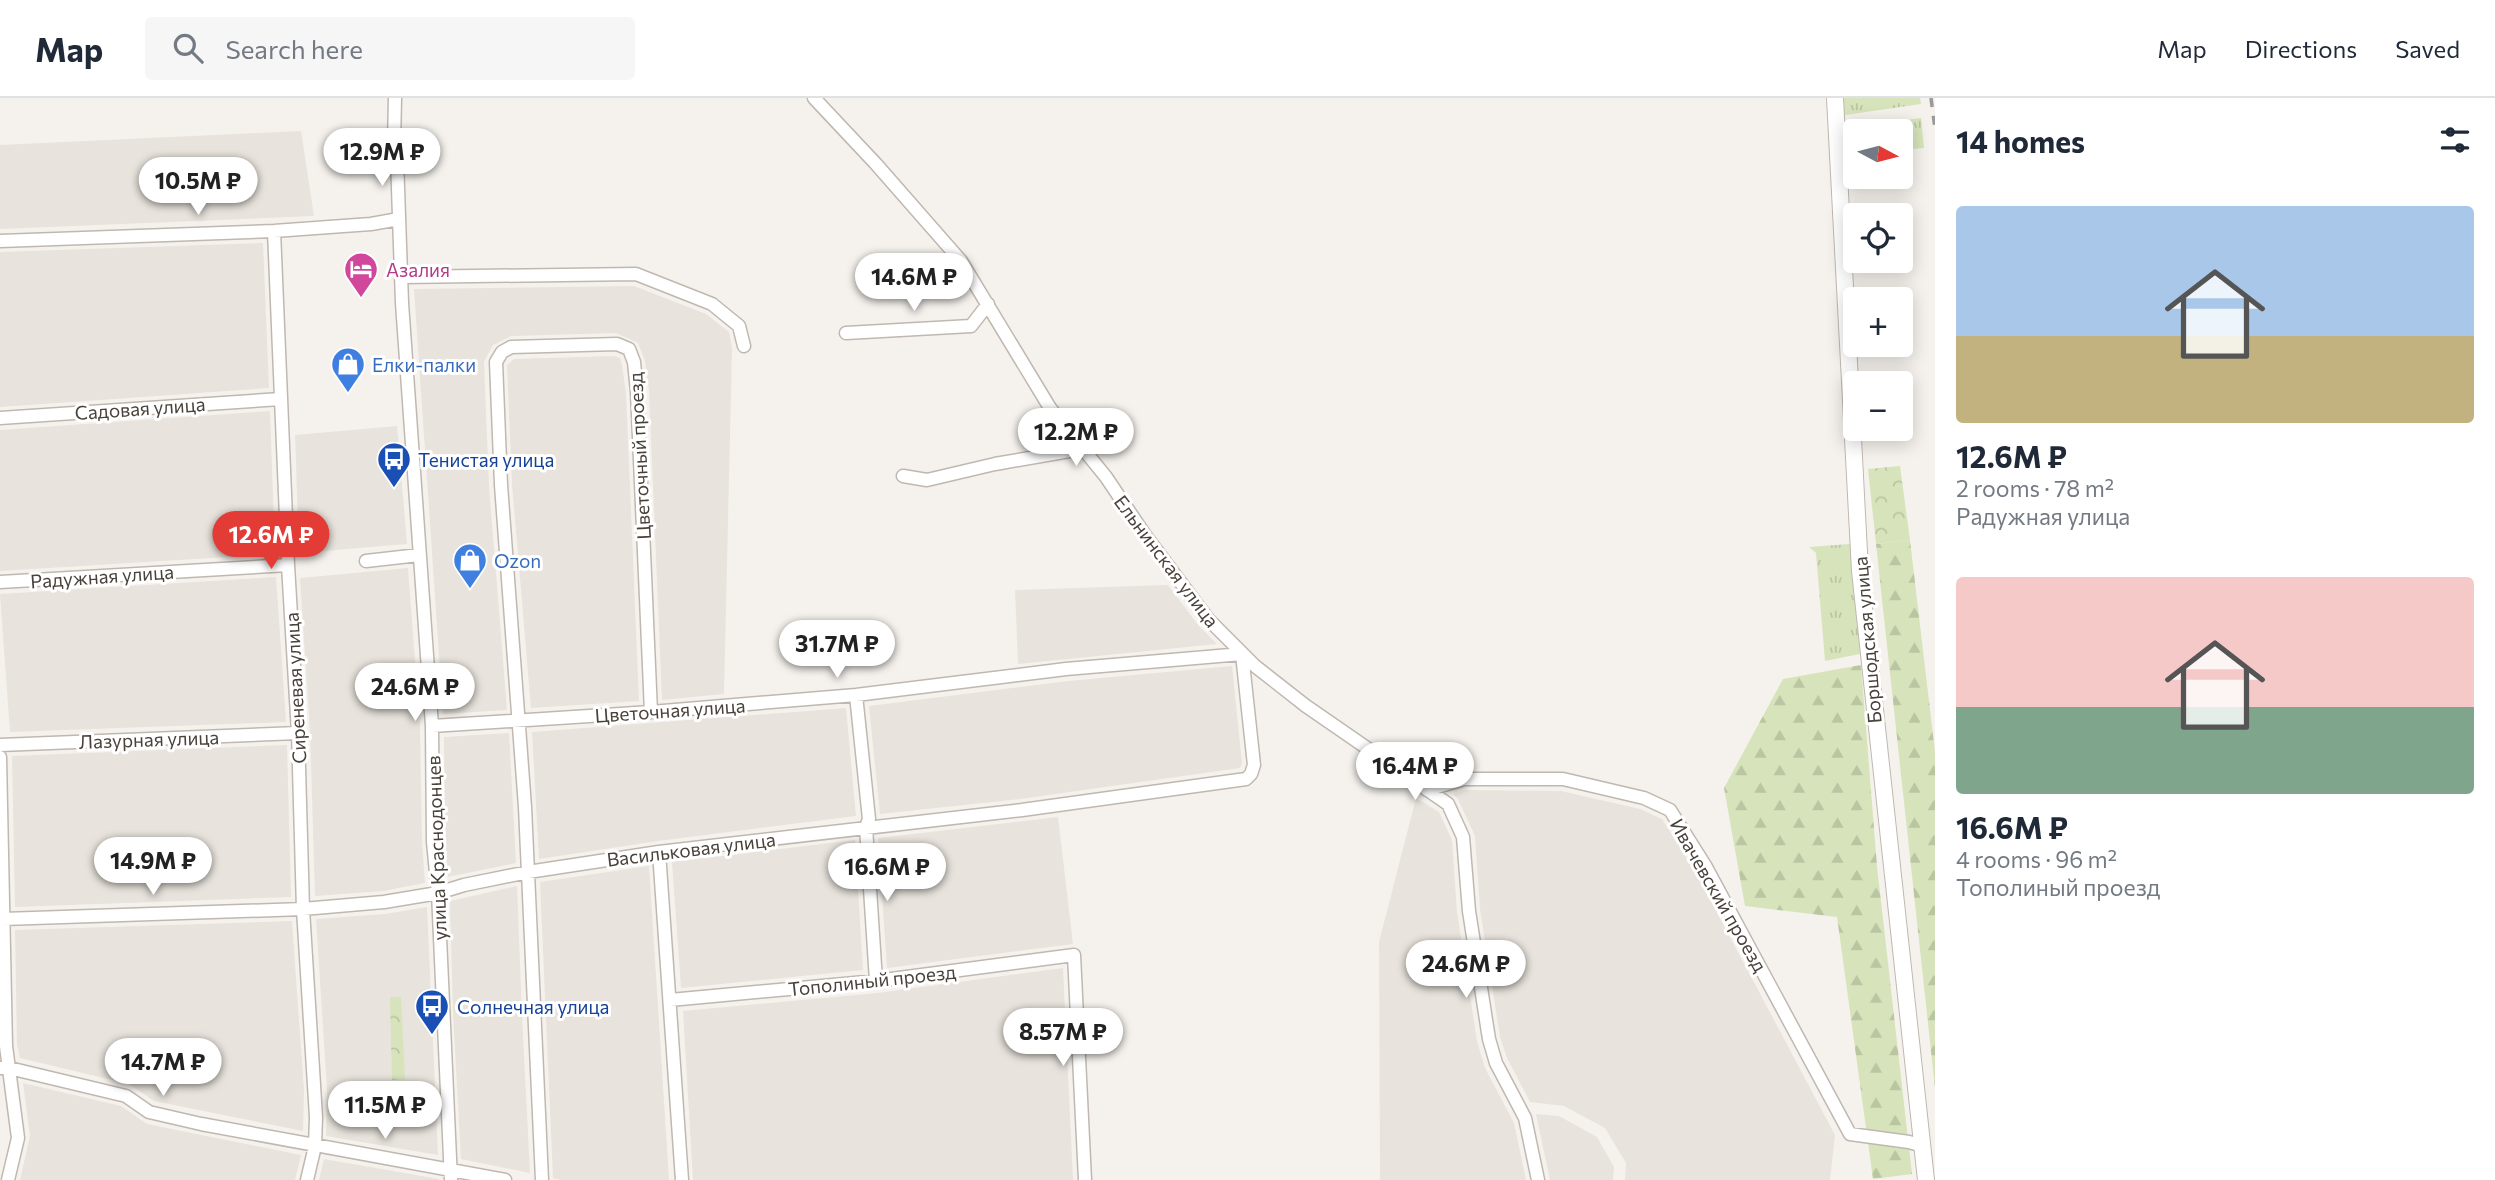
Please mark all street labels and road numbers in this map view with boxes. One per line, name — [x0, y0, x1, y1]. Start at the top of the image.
street label: Цветочный проезд — [623, 372, 655, 540]
street label: Садовая улица — [74, 392, 206, 424]
street label: Ельнинская улица — [1110, 490, 1224, 632]
street label: Боршодская улица — [1848, 556, 1886, 724]
street label: Радужная улица — [29, 560, 175, 592]
street label: Сиреневая улица — [280, 612, 310, 764]
street label: Цветочная улица — [594, 693, 746, 727]
street label: Лазурная улица — [78, 725, 220, 753]
street label: улица Краснодонцев — [421, 755, 451, 941]
street label: Ивачевский проезд — [1666, 814, 1772, 976]
street label: Васильковая улица — [605, 827, 777, 871]
street label: Тополиный проезд — [787, 960, 957, 1000]

